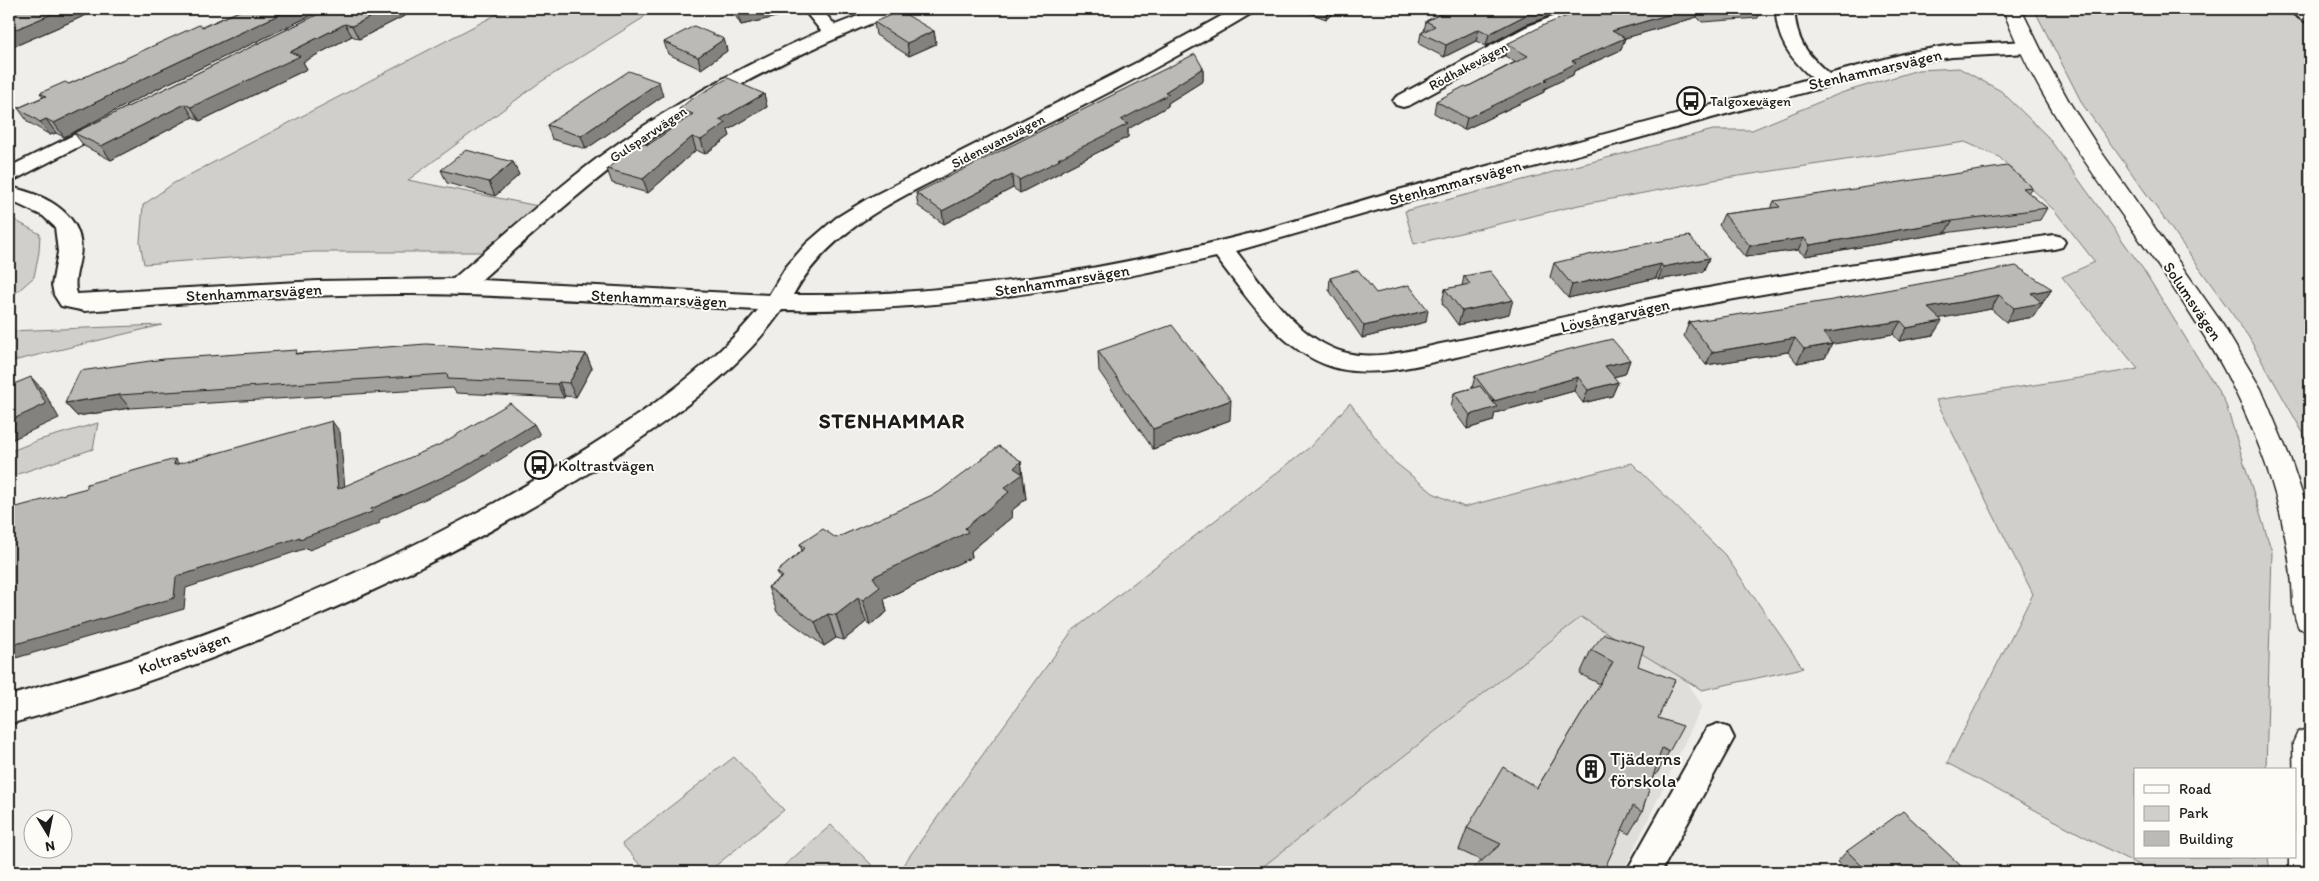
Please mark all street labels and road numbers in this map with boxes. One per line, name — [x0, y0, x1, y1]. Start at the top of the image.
street label: Rödhakevägen — [1426, 38, 1511, 94]
street label: Stenhammarsvägen — [1807, 45, 1944, 94]
street label: Gulsparvvägen — [607, 102, 690, 166]
street label: Sidensvansvägen — [949, 111, 1048, 172]
street label: Stenhammarsvägen — [1387, 156, 1523, 209]
street label: Solumsvägen — [2159, 258, 2226, 344]
street label: Stenhammarsvägen — [993, 260, 1131, 301]
street label: Stenhammarsvägen — [185, 279, 323, 306]
street label: Stenhammarsvägen — [590, 285, 728, 312]
street label: Lövsångarvägen — [1559, 295, 1672, 336]
street label: Koltrastvägen — [136, 628, 233, 679]

